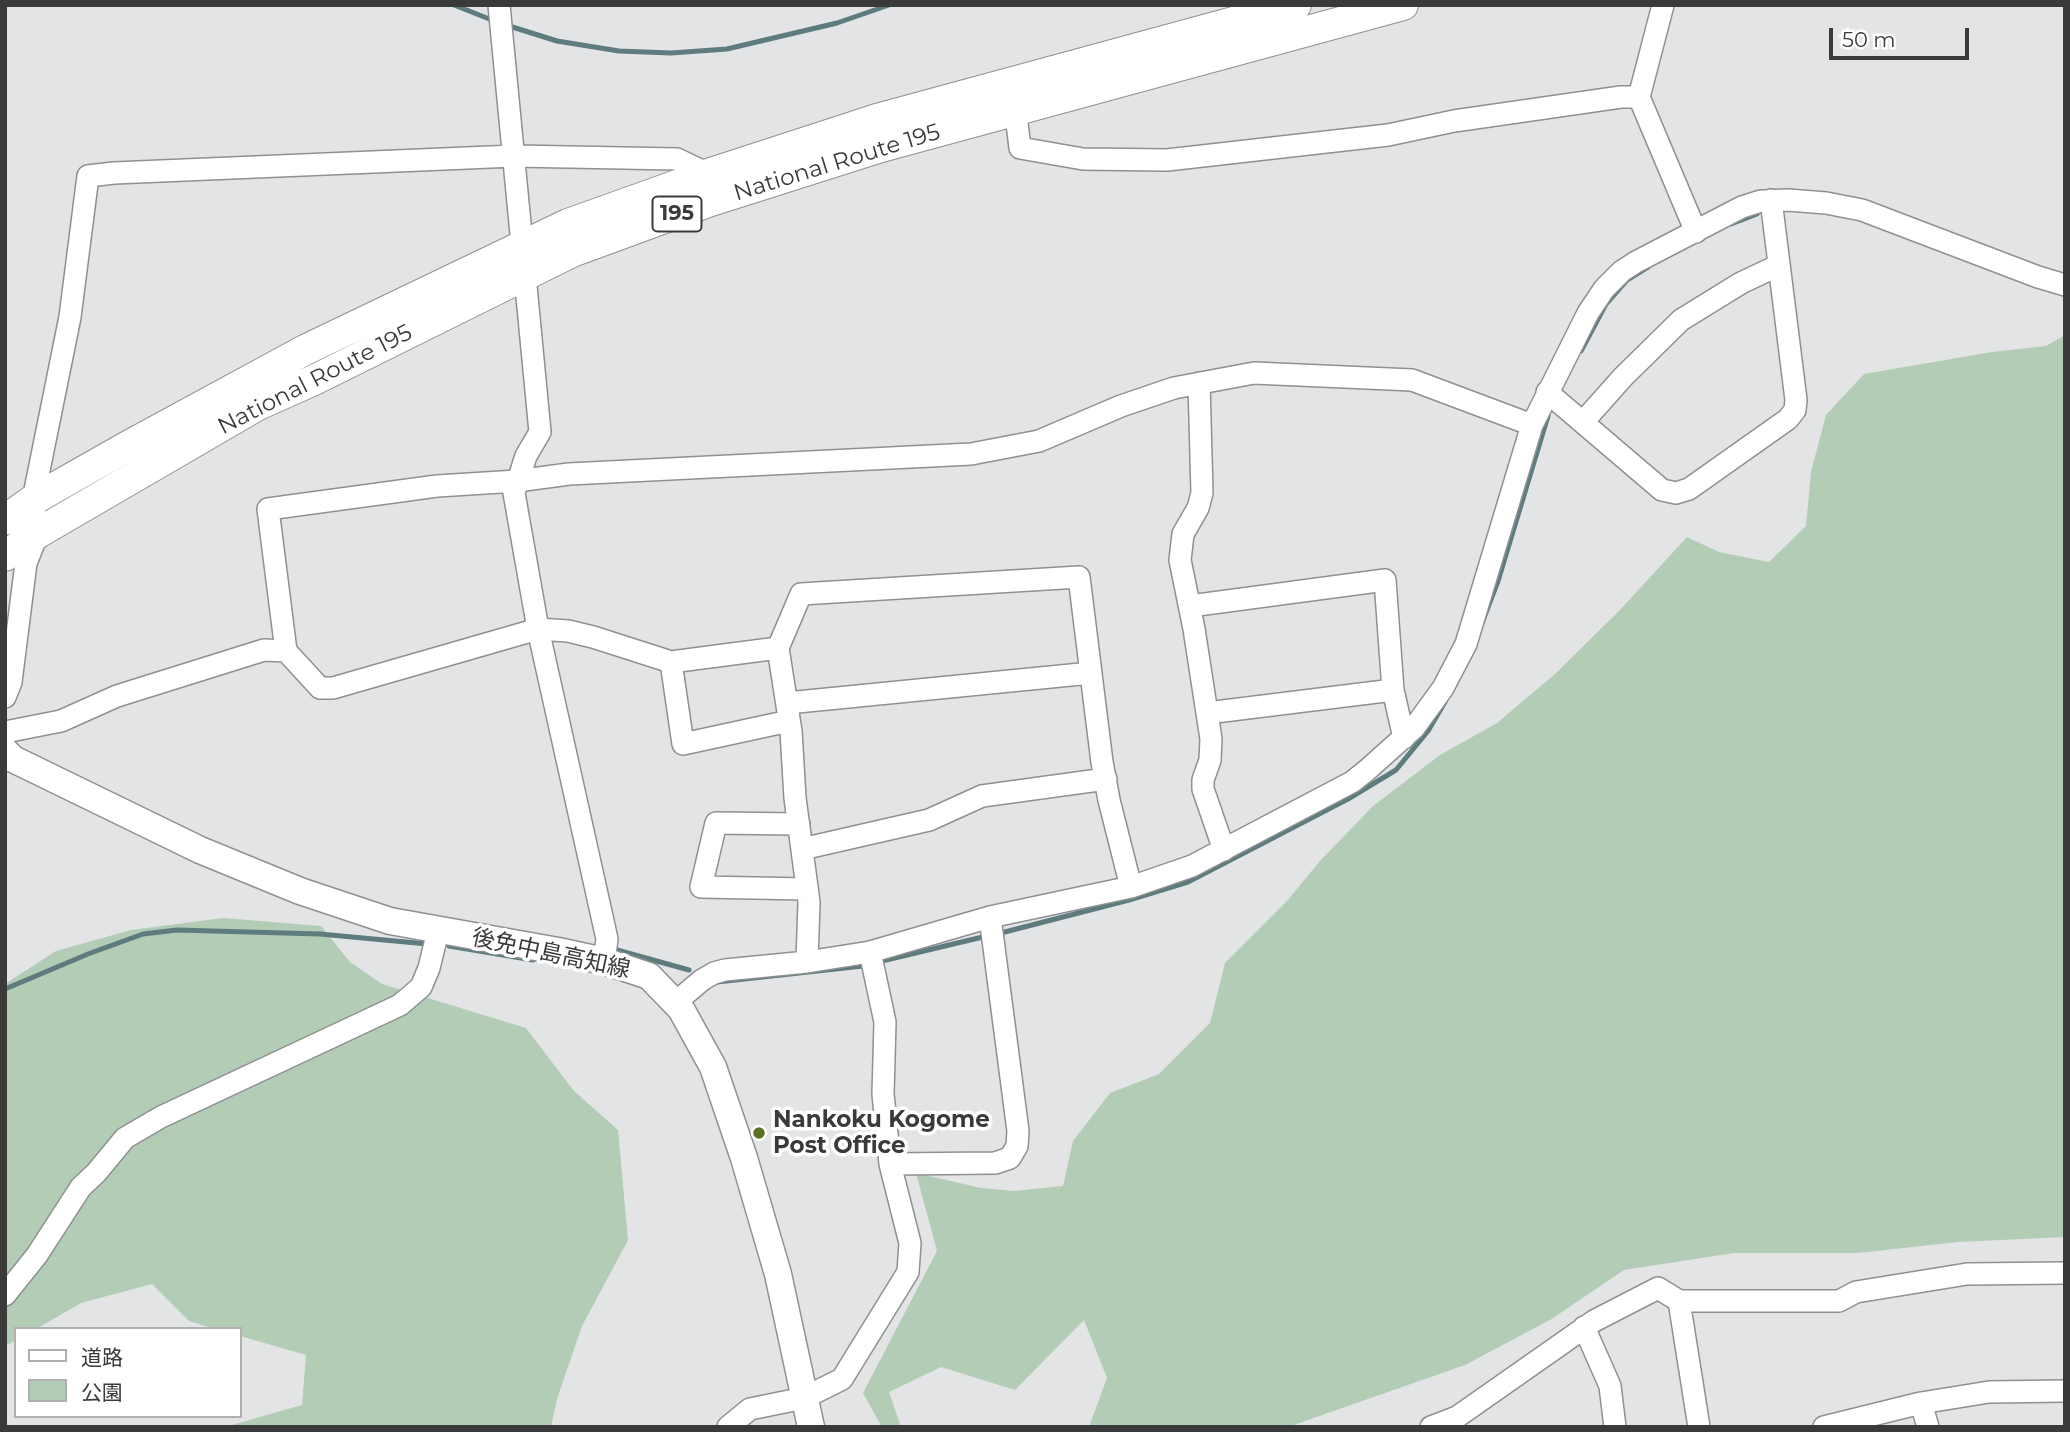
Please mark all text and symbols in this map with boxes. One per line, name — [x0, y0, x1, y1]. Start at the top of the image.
scale bar — [1832, 14, 1972, 58]
text: 50 m — [1842, 27, 1896, 52]
street label: National Route 195 — [731, 118, 943, 208]
road number: 195 — [652, 196, 702, 232]
street label: National Route 195 — [213, 319, 417, 441]
street label: 後免中島高知線 — [469, 924, 633, 984]
place label: Nankoku Kogome Post Office — [773, 1106, 990, 1160]
marker: Nankoku Kogome Post Office — [751, 1125, 767, 1141]
legend — [14, 1327, 242, 1418]
text: 道路 — [81, 1345, 123, 1370]
text: 公園 — [81, 1380, 123, 1405]

